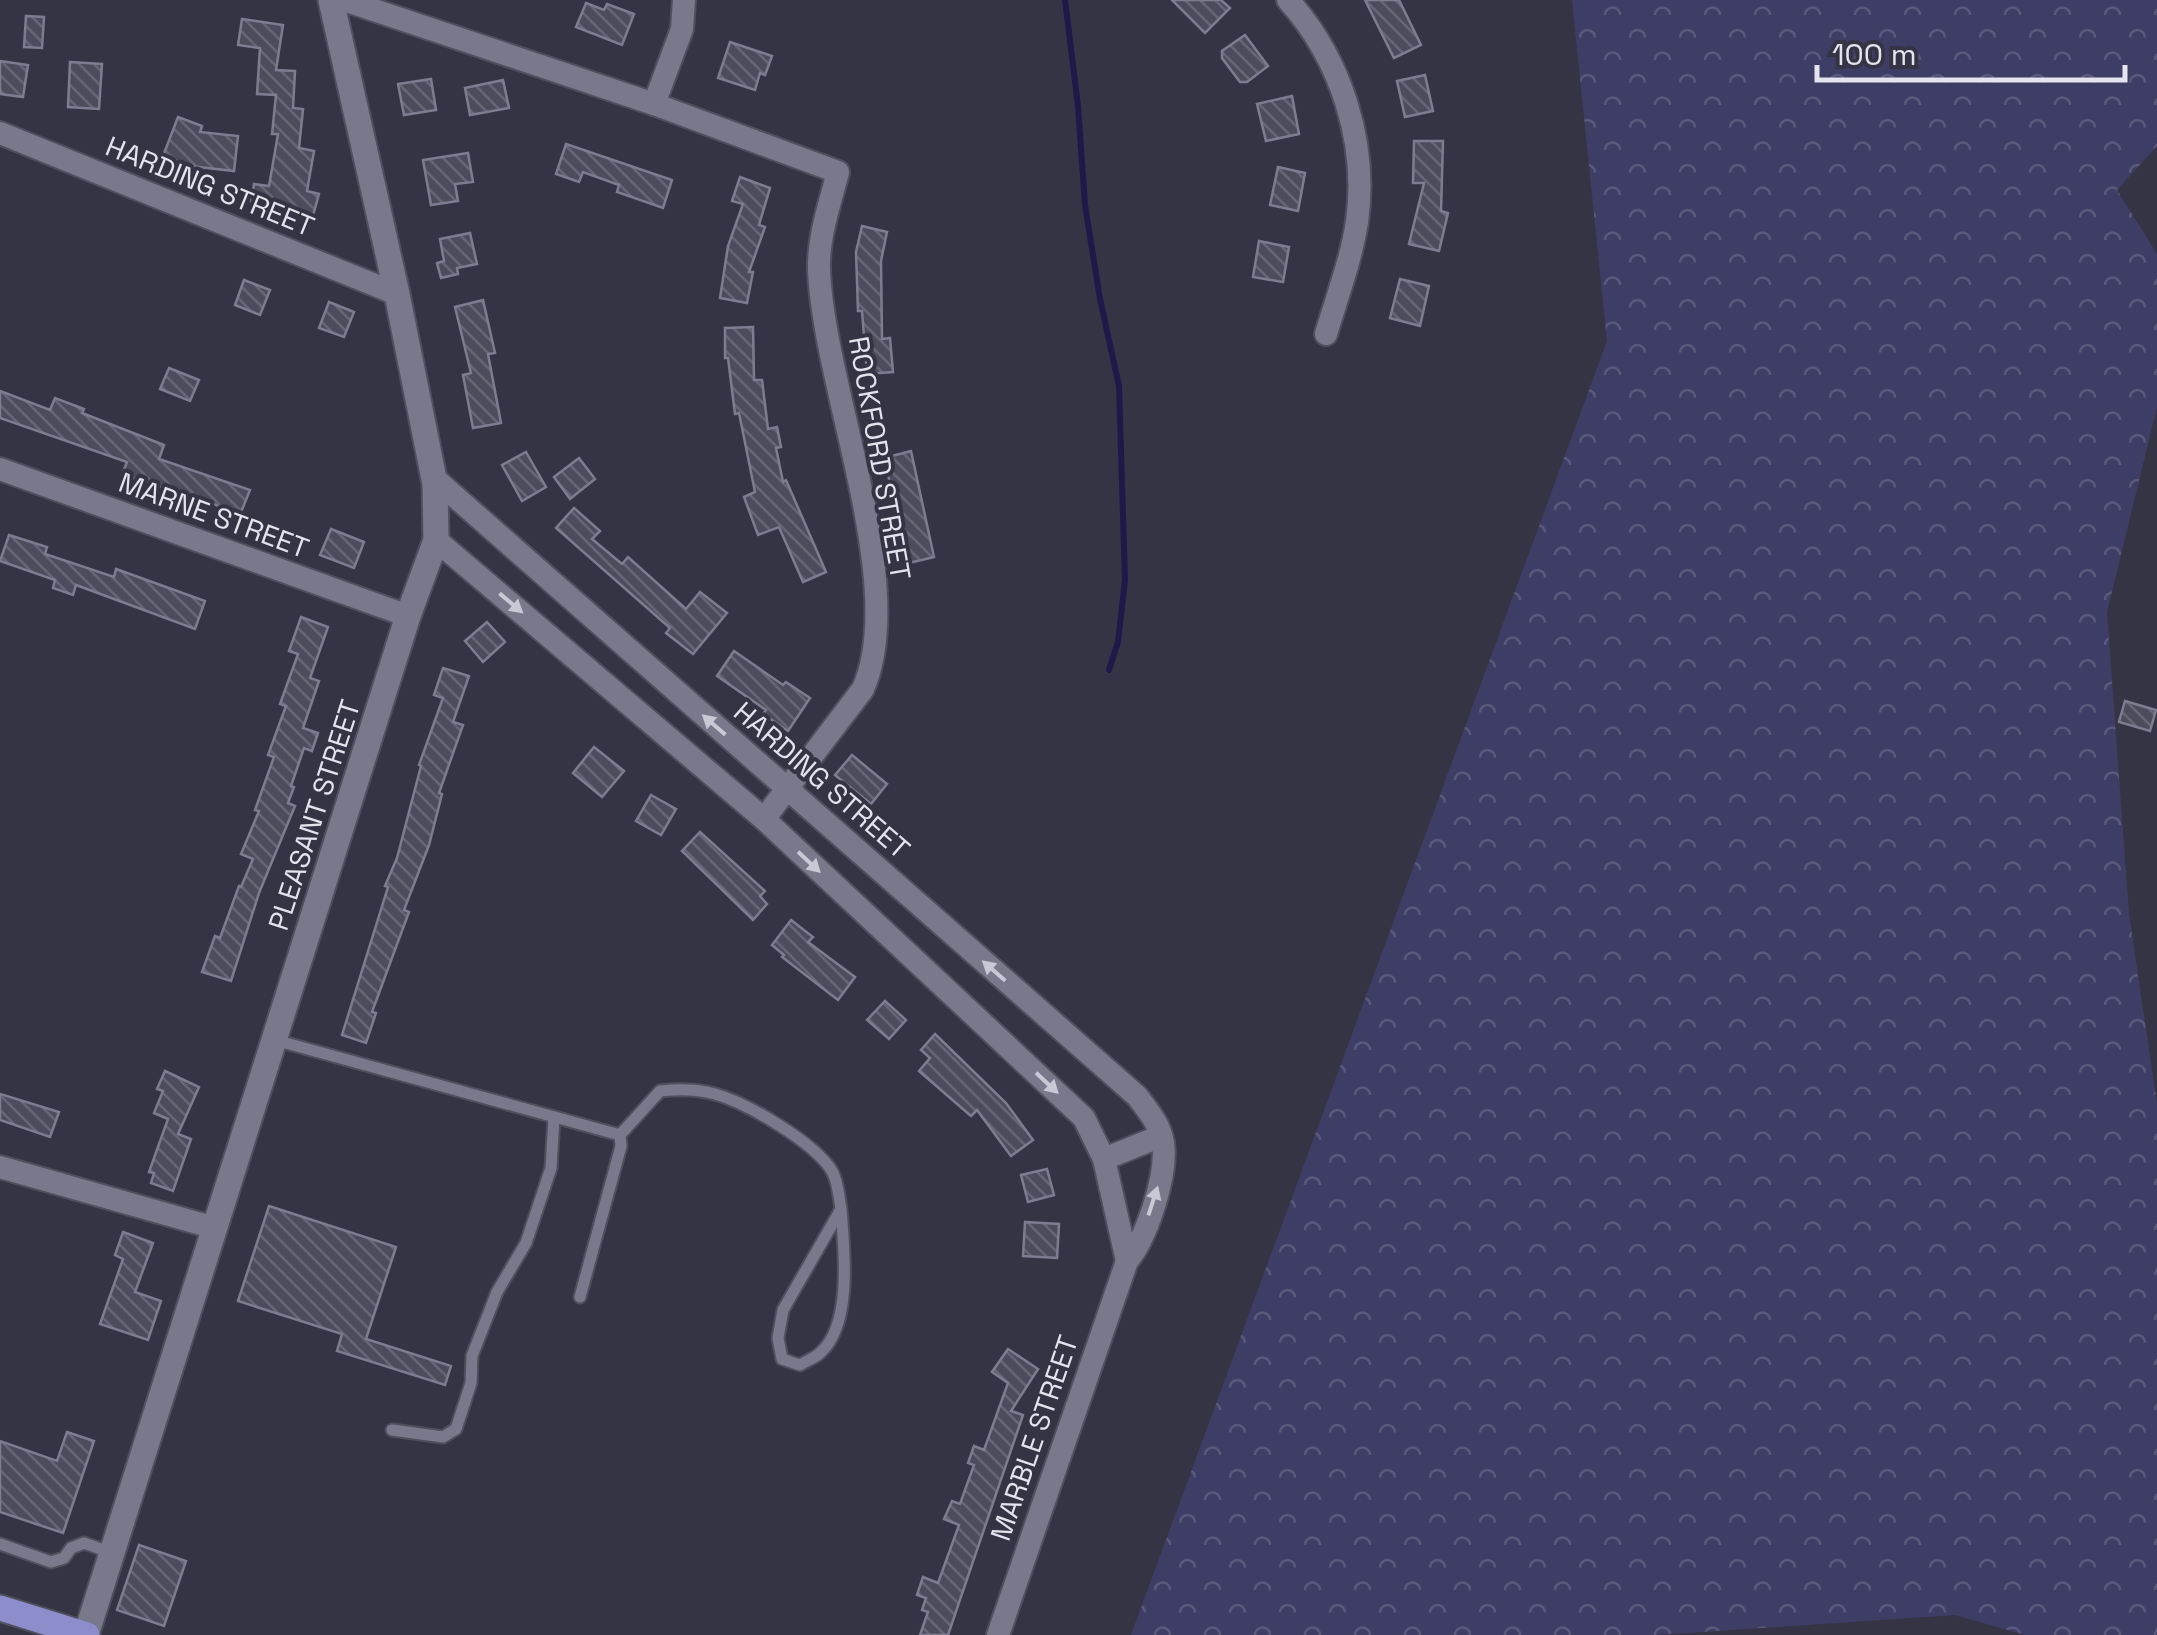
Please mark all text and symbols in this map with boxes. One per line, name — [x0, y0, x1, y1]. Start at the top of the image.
scale bar — [1817, 20, 2124, 82]
text: 100 m — [1832, 35, 1917, 74]
street label: HARDING STREET — [100, 128, 320, 244]
street label: ROCKFORD STREET — [841, 333, 919, 583]
street label: MARNE STREET — [114, 464, 314, 566]
one-way arrow — [498, 592, 523, 614]
street label: HARDING STREET — [727, 694, 917, 866]
street label: PLEASANT STREET — [260, 695, 368, 935]
one-way arrow — [702, 714, 727, 736]
one-way arrow — [797, 850, 821, 873]
one-way arrow — [982, 960, 1007, 982]
one-way arrow — [1035, 1071, 1059, 1094]
one-way arrow — [1147, 1185, 1162, 1215]
street label: MARBLE STREET — [982, 1331, 1086, 1545]

